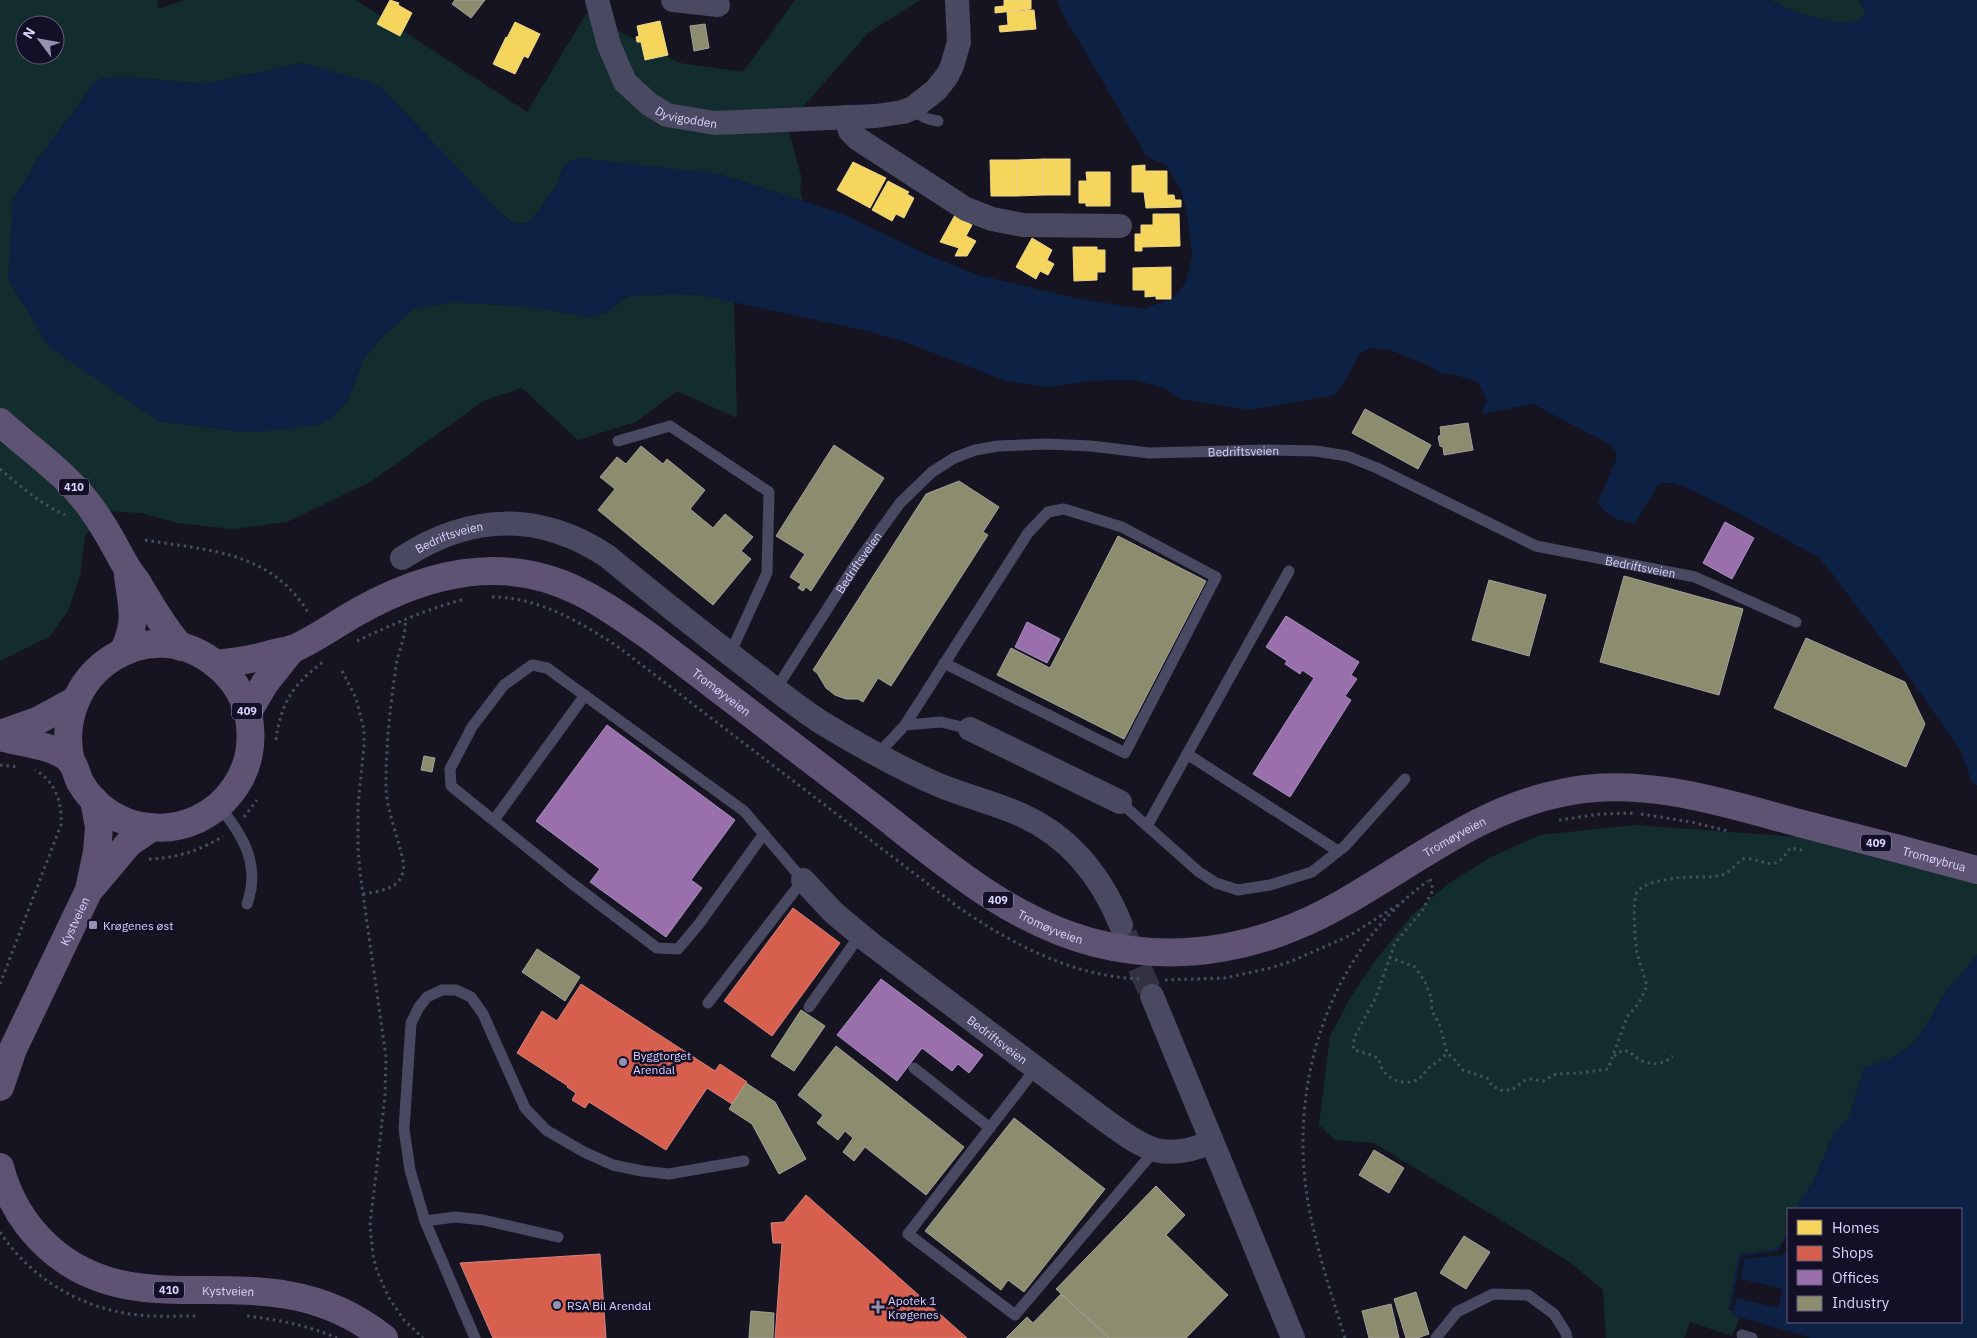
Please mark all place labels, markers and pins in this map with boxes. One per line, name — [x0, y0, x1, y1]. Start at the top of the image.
place label: Krøgenes øst — [103, 918, 173, 933]
marker: Krøgenes øst — [87, 919, 99, 931]
place label: Byggtorget Arendal — [633, 1048, 691, 1077]
marker: Byggtorget Arendal — [617, 1056, 629, 1068]
place label: Apotek 1 Krøgenes — [888, 1293, 939, 1322]
place label: RSA Bil Arendal — [567, 1298, 651, 1313]
marker: RSA Bil Arendal — [551, 1299, 563, 1311]
marker: Apotek 1 Krøgenes — [872, 1301, 884, 1313]

